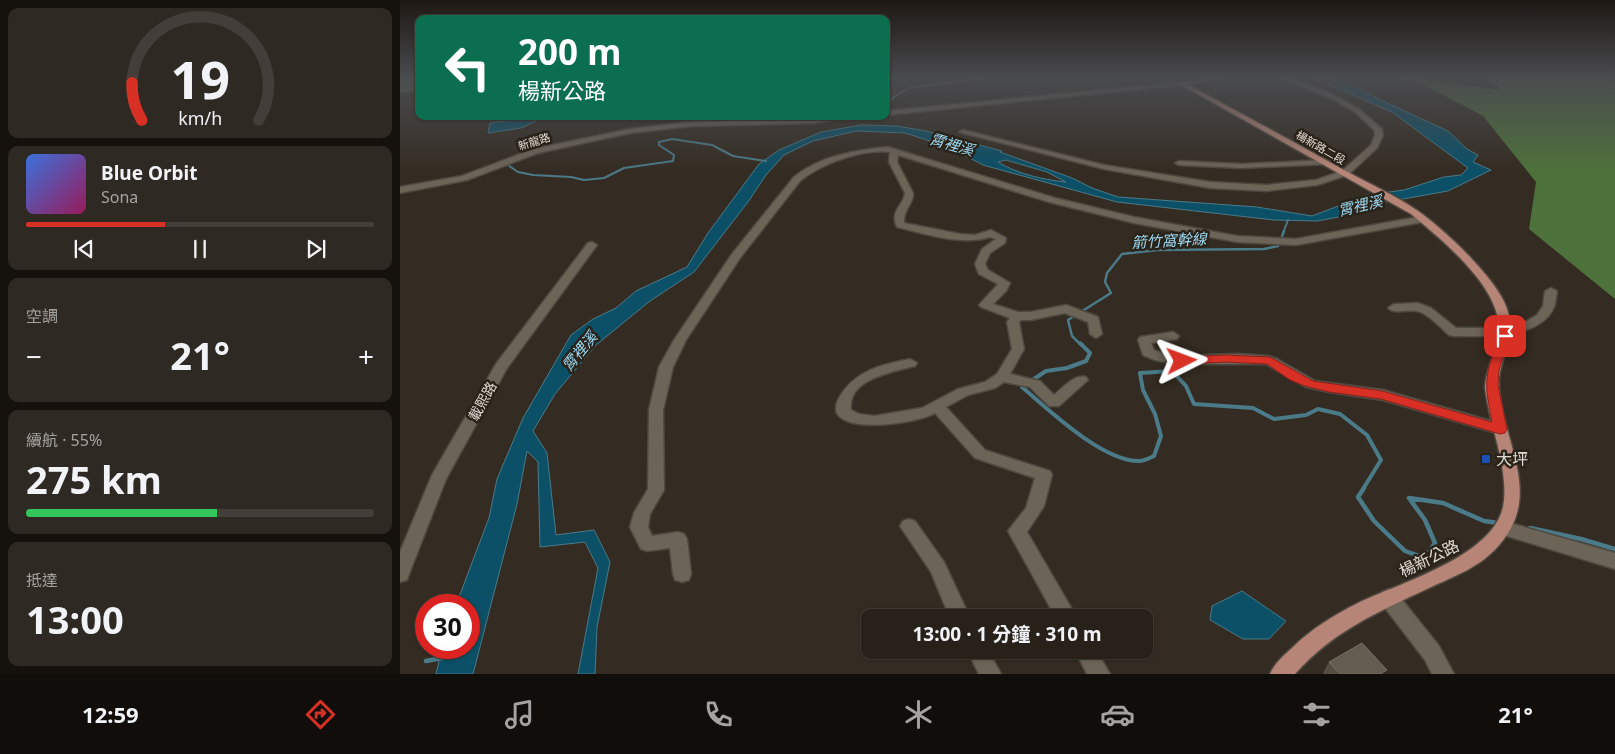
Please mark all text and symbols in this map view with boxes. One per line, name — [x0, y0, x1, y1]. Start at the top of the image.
text: 200 m — [518, 28, 621, 75]
icon: left — [435, 35, 500, 100]
text: 19 — [170, 43, 230, 114]
text: 楊新公路 — [518, 75, 606, 105]
text: km/h — [178, 106, 222, 130]
street label: 楊新路二段 — [1293, 127, 1349, 167]
water label: 霄裡溪 — [928, 128, 978, 160]
street label: 新龍路 — [516, 129, 552, 153]
text: Blue Orbit — [101, 160, 197, 186]
text: Sona — [101, 186, 138, 208]
water label: 霄裡溪 — [1336, 190, 1386, 220]
water label: 箭竹窩幹線 — [1131, 228, 1209, 252]
icon: previous — [70, 235, 98, 263]
icon: pause — [186, 235, 214, 263]
icon: next — [302, 235, 330, 263]
text: 空調 — [26, 305, 58, 327]
pin — [1484, 315, 1526, 357]
icon: arrive — [1491, 322, 1519, 350]
water label: 霄裡溪 — [557, 326, 602, 375]
text: 21° — [170, 329, 230, 381]
position arrow — [1155, 334, 1207, 386]
text: − — [26, 337, 42, 375]
text: + — [358, 337, 374, 375]
street label: 載熙路 — [464, 378, 500, 424]
text: 續航 · 55% — [26, 429, 102, 451]
place label: 大坪 — [1496, 448, 1528, 470]
text: 275 km — [26, 453, 162, 505]
marker: 大坪 — [1480, 453, 1492, 465]
street label: 楊新公路 — [1395, 534, 1463, 582]
text: 抵達 — [26, 569, 58, 591]
text: 13:00 — [26, 593, 124, 645]
speed limit sign: 30 — [415, 594, 480, 659]
text: 13:00 · 1 分鐘 · 310 m — [912, 621, 1102, 647]
icon: directions — [303, 697, 338, 732]
icon: music — [502, 697, 537, 732]
icon: phone — [701, 697, 736, 732]
icon: climate — [901, 697, 936, 732]
icon: car — [1100, 697, 1135, 732]
icon: filters — [1299, 697, 1334, 732]
text: 12:59 — [82, 699, 139, 729]
text: 21° — [1498, 699, 1533, 729]

